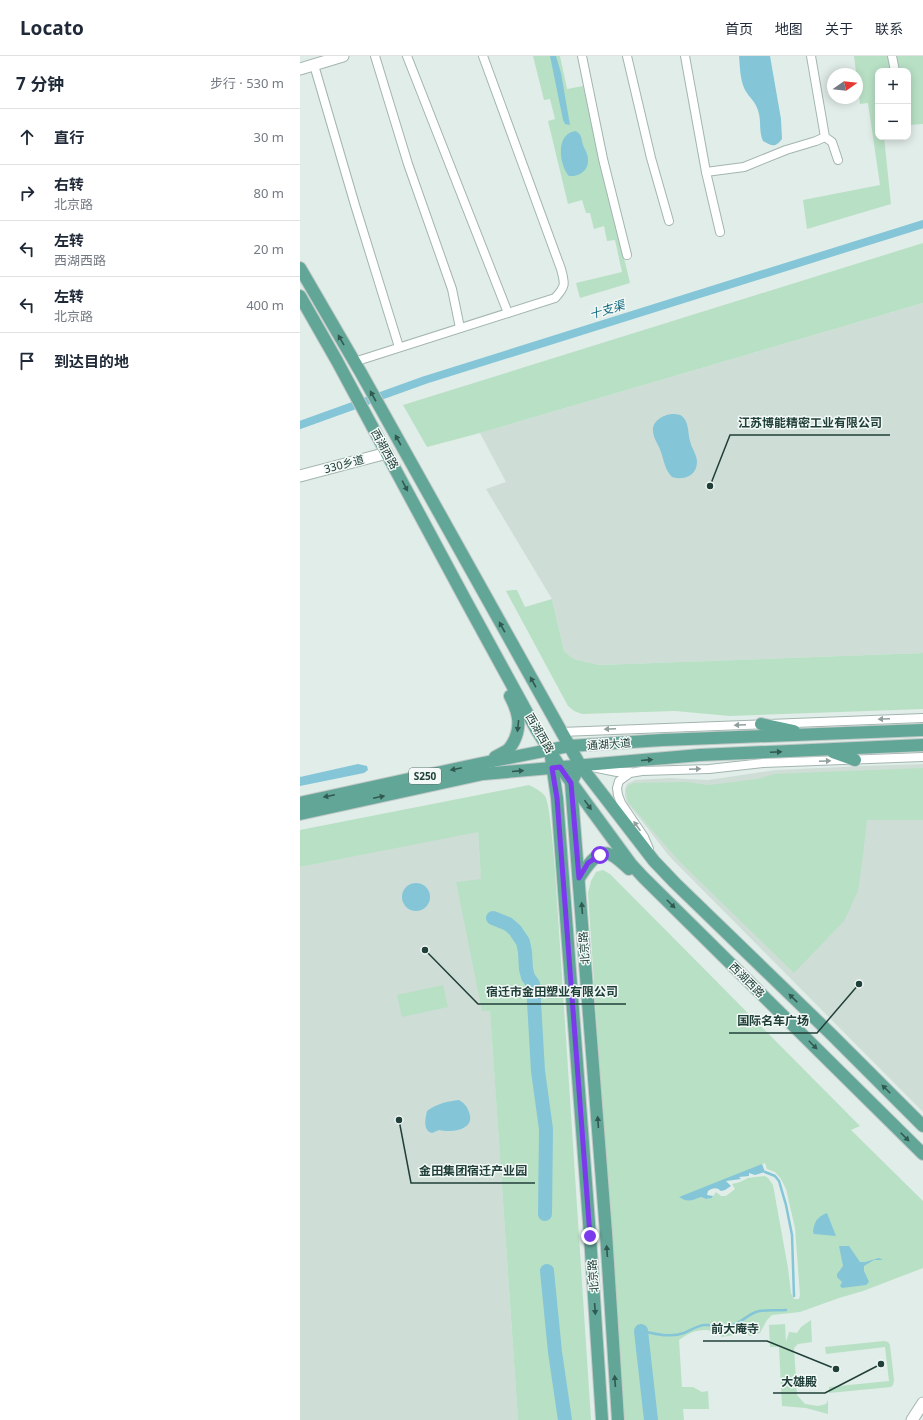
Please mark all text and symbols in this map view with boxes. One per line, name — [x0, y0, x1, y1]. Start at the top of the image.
text: Locato — [20, 15, 84, 41]
text: 首页 — [725, 19, 753, 38]
text: 地图 — [775, 19, 803, 38]
text: 关于 — [825, 19, 853, 38]
text: 联系 — [875, 19, 903, 38]
north arrow — [827, 68, 863, 104]
map controls — [875, 68, 911, 140]
button: + — [875, 68, 911, 104]
text: 7 分钟 — [16, 72, 64, 95]
text: 步行 · 530 m — [210, 74, 284, 92]
button: − — [875, 104, 911, 140]
icon: ahead — [16, 126, 38, 148]
text: 直行 — [54, 127, 84, 147]
text: 30 m — [254, 128, 284, 146]
text: 右转 — [54, 174, 84, 194]
icon: right — [16, 182, 38, 204]
text: 80 m — [254, 184, 284, 202]
text: 北京路 — [54, 195, 93, 213]
text: 左转 — [54, 230, 84, 250]
icon: left — [16, 238, 38, 260]
text: 20 m — [254, 240, 284, 258]
text: 西湖西路 — [54, 251, 106, 269]
text: 左转 — [54, 286, 84, 306]
icon: left — [16, 294, 38, 316]
text: 400 m — [246, 296, 284, 314]
water label: 十支渠 — [587, 296, 628, 323]
text: 北京路 — [54, 307, 93, 325]
one-way arrow — [338, 334, 345, 346]
icon: arrive — [16, 350, 38, 372]
text: 到达目的地 — [54, 351, 129, 371]
one-way arrow — [370, 390, 376, 402]
callout: 江苏博能精密工业有限公司 — [730, 411, 890, 435]
text: 江苏博能精密工业有限公司 — [738, 414, 882, 431]
street label: 西湖西路 — [368, 426, 403, 472]
one-way arrow — [394, 434, 401, 446]
street label: 330乡道 — [322, 451, 366, 476]
one-way arrow — [402, 480, 408, 492]
one-way arrow — [499, 621, 506, 633]
one-way arrow — [530, 676, 537, 688]
street label: 西湖西路 — [523, 710, 558, 756]
one-way arrow — [878, 716, 890, 723]
one-way arrow — [515, 720, 522, 732]
one-way arrow — [734, 721, 746, 728]
one-way arrow — [604, 726, 616, 733]
street label: 通湖大道 — [586, 734, 631, 753]
one-way arrow — [770, 749, 783, 755]
one-way arrow — [641, 756, 653, 763]
one-way arrow — [819, 758, 832, 764]
one-way arrow — [450, 766, 462, 772]
one-way arrow — [689, 766, 702, 772]
road number: S250 — [409, 768, 441, 784]
one-way arrow — [512, 768, 524, 774]
one-way arrow — [373, 793, 385, 799]
one-way arrow — [323, 794, 335, 800]
one-way arrow — [584, 800, 592, 811]
one-way arrow — [633, 821, 641, 832]
route start — [591, 846, 609, 864]
one-way arrow — [666, 900, 676, 909]
one-way arrow — [578, 902, 585, 914]
street label: 北京路 — [575, 931, 592, 965]
street label: 西湖西路 — [726, 959, 768, 1001]
callout: 宿迁市金田塑业有限公司 — [478, 980, 626, 1004]
text: 宿迁市金田塑业有限公司 — [486, 983, 618, 1000]
one-way arrow — [788, 993, 798, 1002]
callout: 国际名车广场 — [729, 1009, 817, 1033]
text: 国际名车广场 — [737, 1012, 809, 1029]
one-way arrow — [808, 1040, 818, 1050]
one-way arrow — [881, 1084, 890, 1094]
one-way arrow — [594, 1116, 601, 1128]
one-way arrow — [900, 1132, 910, 1142]
callout: 金田集团宿迁产业园 — [411, 1159, 535, 1183]
text: 金田集团宿迁产业园 — [419, 1162, 527, 1179]
route end — [581, 1227, 599, 1245]
one-way arrow — [604, 1245, 611, 1257]
street label: 北京路 — [584, 1259, 601, 1293]
one-way arrow — [591, 1303, 598, 1315]
callout: 前大庵寺 — [703, 1317, 767, 1341]
text: 前大庵寺 — [711, 1320, 759, 1337]
callout: 大雄殿 — [773, 1369, 825, 1393]
text: 大雄殿 — [781, 1373, 817, 1390]
one-way arrow — [612, 1375, 619, 1387]

